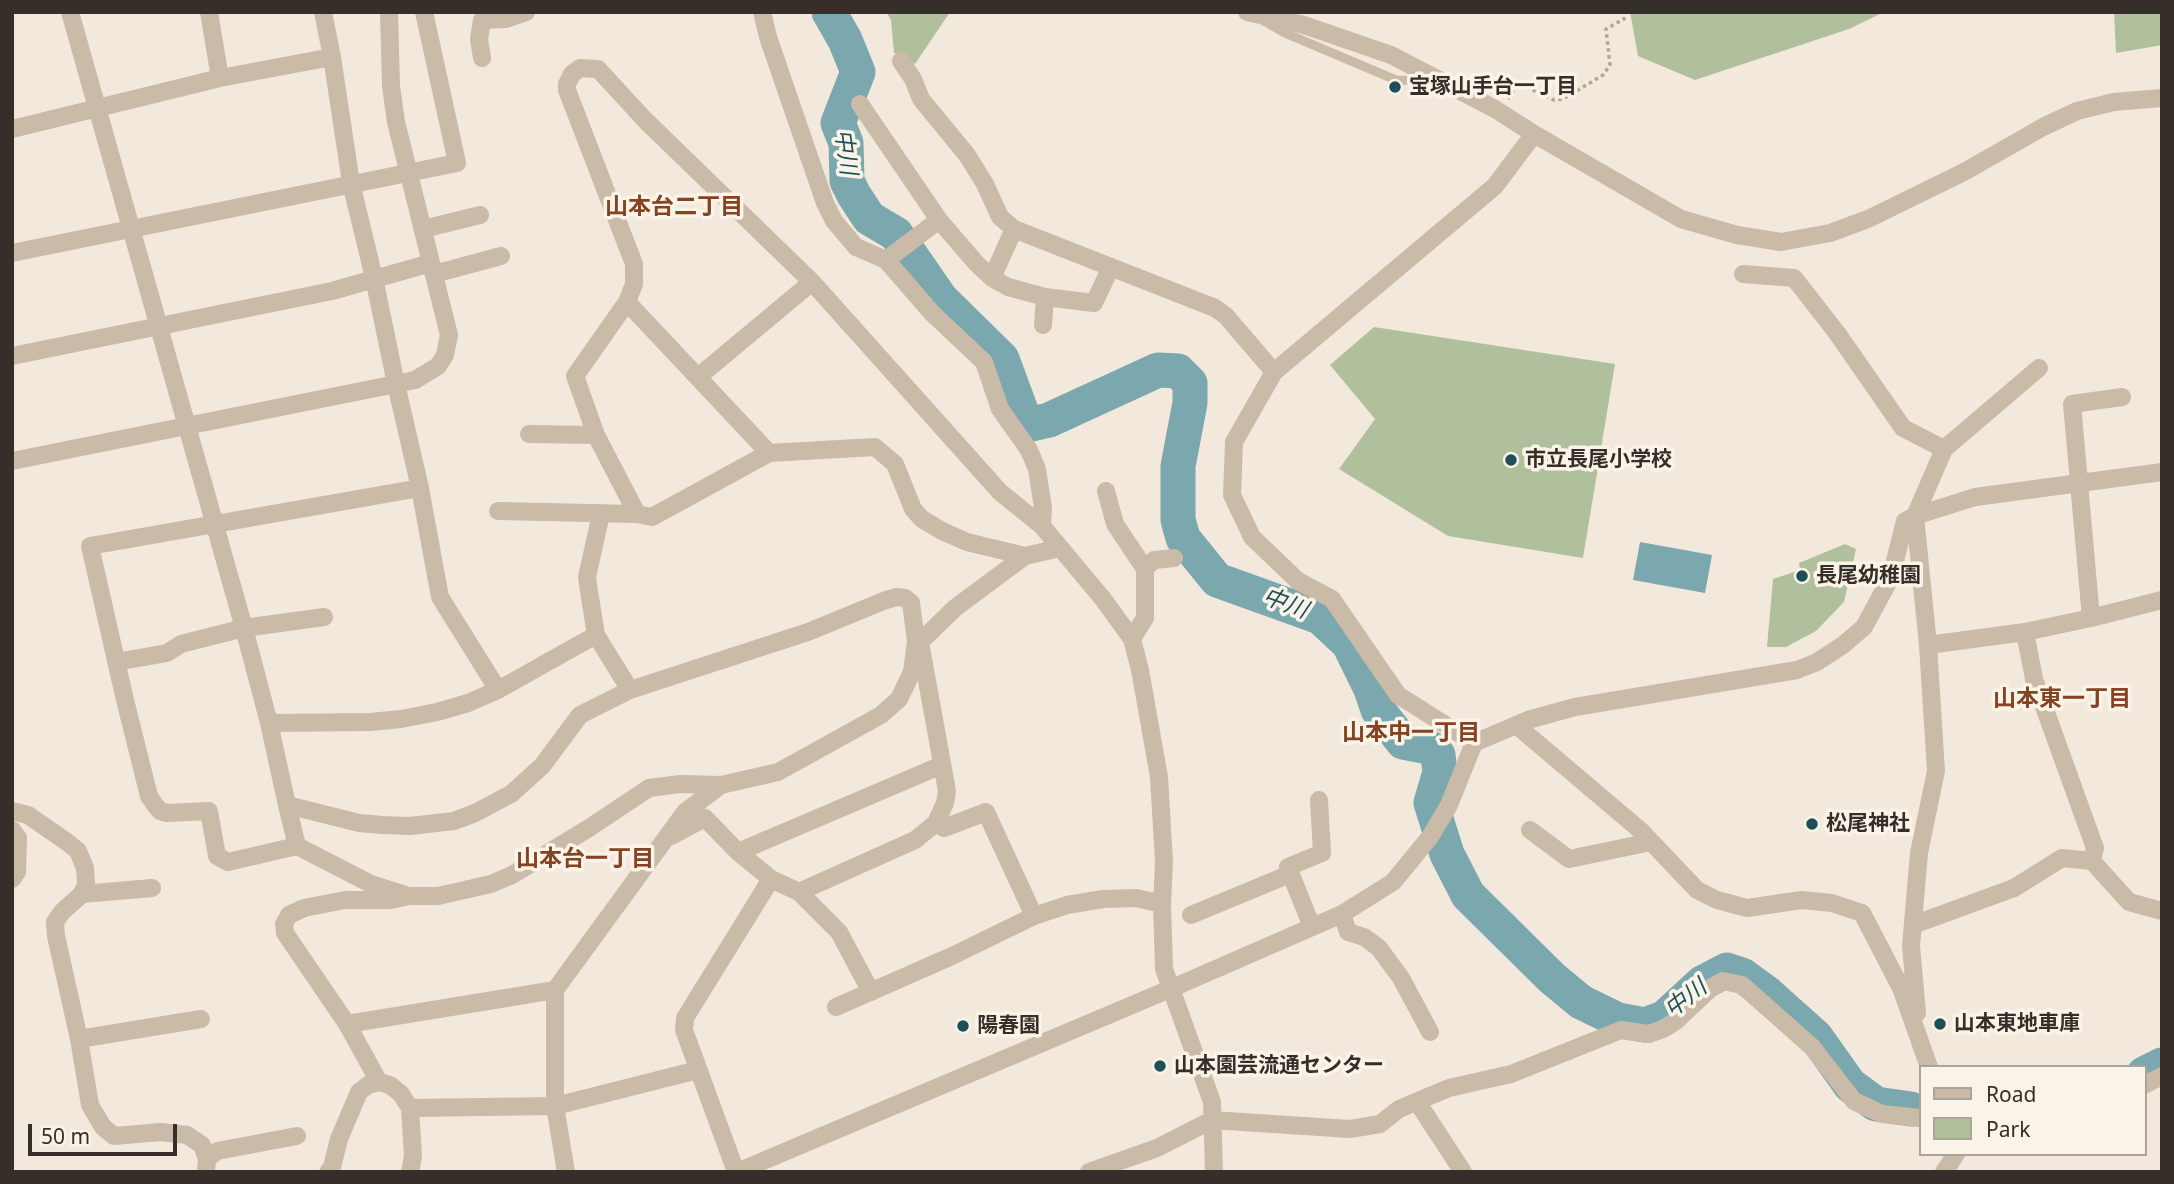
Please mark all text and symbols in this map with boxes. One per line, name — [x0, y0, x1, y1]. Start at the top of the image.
place label: 宝塚山手台一丁目 — [1409, 74, 1577, 100]
marker: 宝塚山手台一丁目 — [1387, 79, 1403, 95]
water label: 中川 — [828, 127, 862, 177]
district label: 山本台二丁目 — [605, 193, 743, 221]
place label: 市立長尾小学校 — [1525, 447, 1672, 473]
marker: 市立長尾小学校 — [1503, 452, 1519, 468]
place label: 長尾幼稚園 — [1816, 563, 1921, 589]
marker: 長尾幼稚園 — [1794, 568, 1810, 584]
water label: 中川 — [1259, 583, 1311, 625]
district label: 山本東一丁目 — [1993, 685, 2131, 713]
district label: 山本中一丁目 — [1342, 719, 1480, 747]
place label: 松尾神社 — [1826, 811, 1910, 837]
marker: 松尾神社 — [1804, 816, 1820, 832]
district label: 山本台一丁目 — [516, 845, 654, 873]
water label: 中川 — [1659, 974, 1713, 1024]
place label: 山本東地車庫 — [1954, 1011, 2080, 1037]
place label: 陽春園 — [977, 1013, 1040, 1039]
marker: 山本東地車庫 — [1932, 1016, 1948, 1032]
marker: 陽春園 — [955, 1018, 971, 1034]
place label: 山本園芸流通センター — [1174, 1053, 1384, 1079]
marker: 山本園芸流通センター — [1152, 1058, 1168, 1074]
legend — [1918, 1065, 2146, 1156]
text: Road — [1986, 1080, 2036, 1108]
scale bar — [32, 1110, 180, 1154]
text: Park — [1986, 1115, 2030, 1143]
text: 50 m — [41, 1122, 90, 1150]

